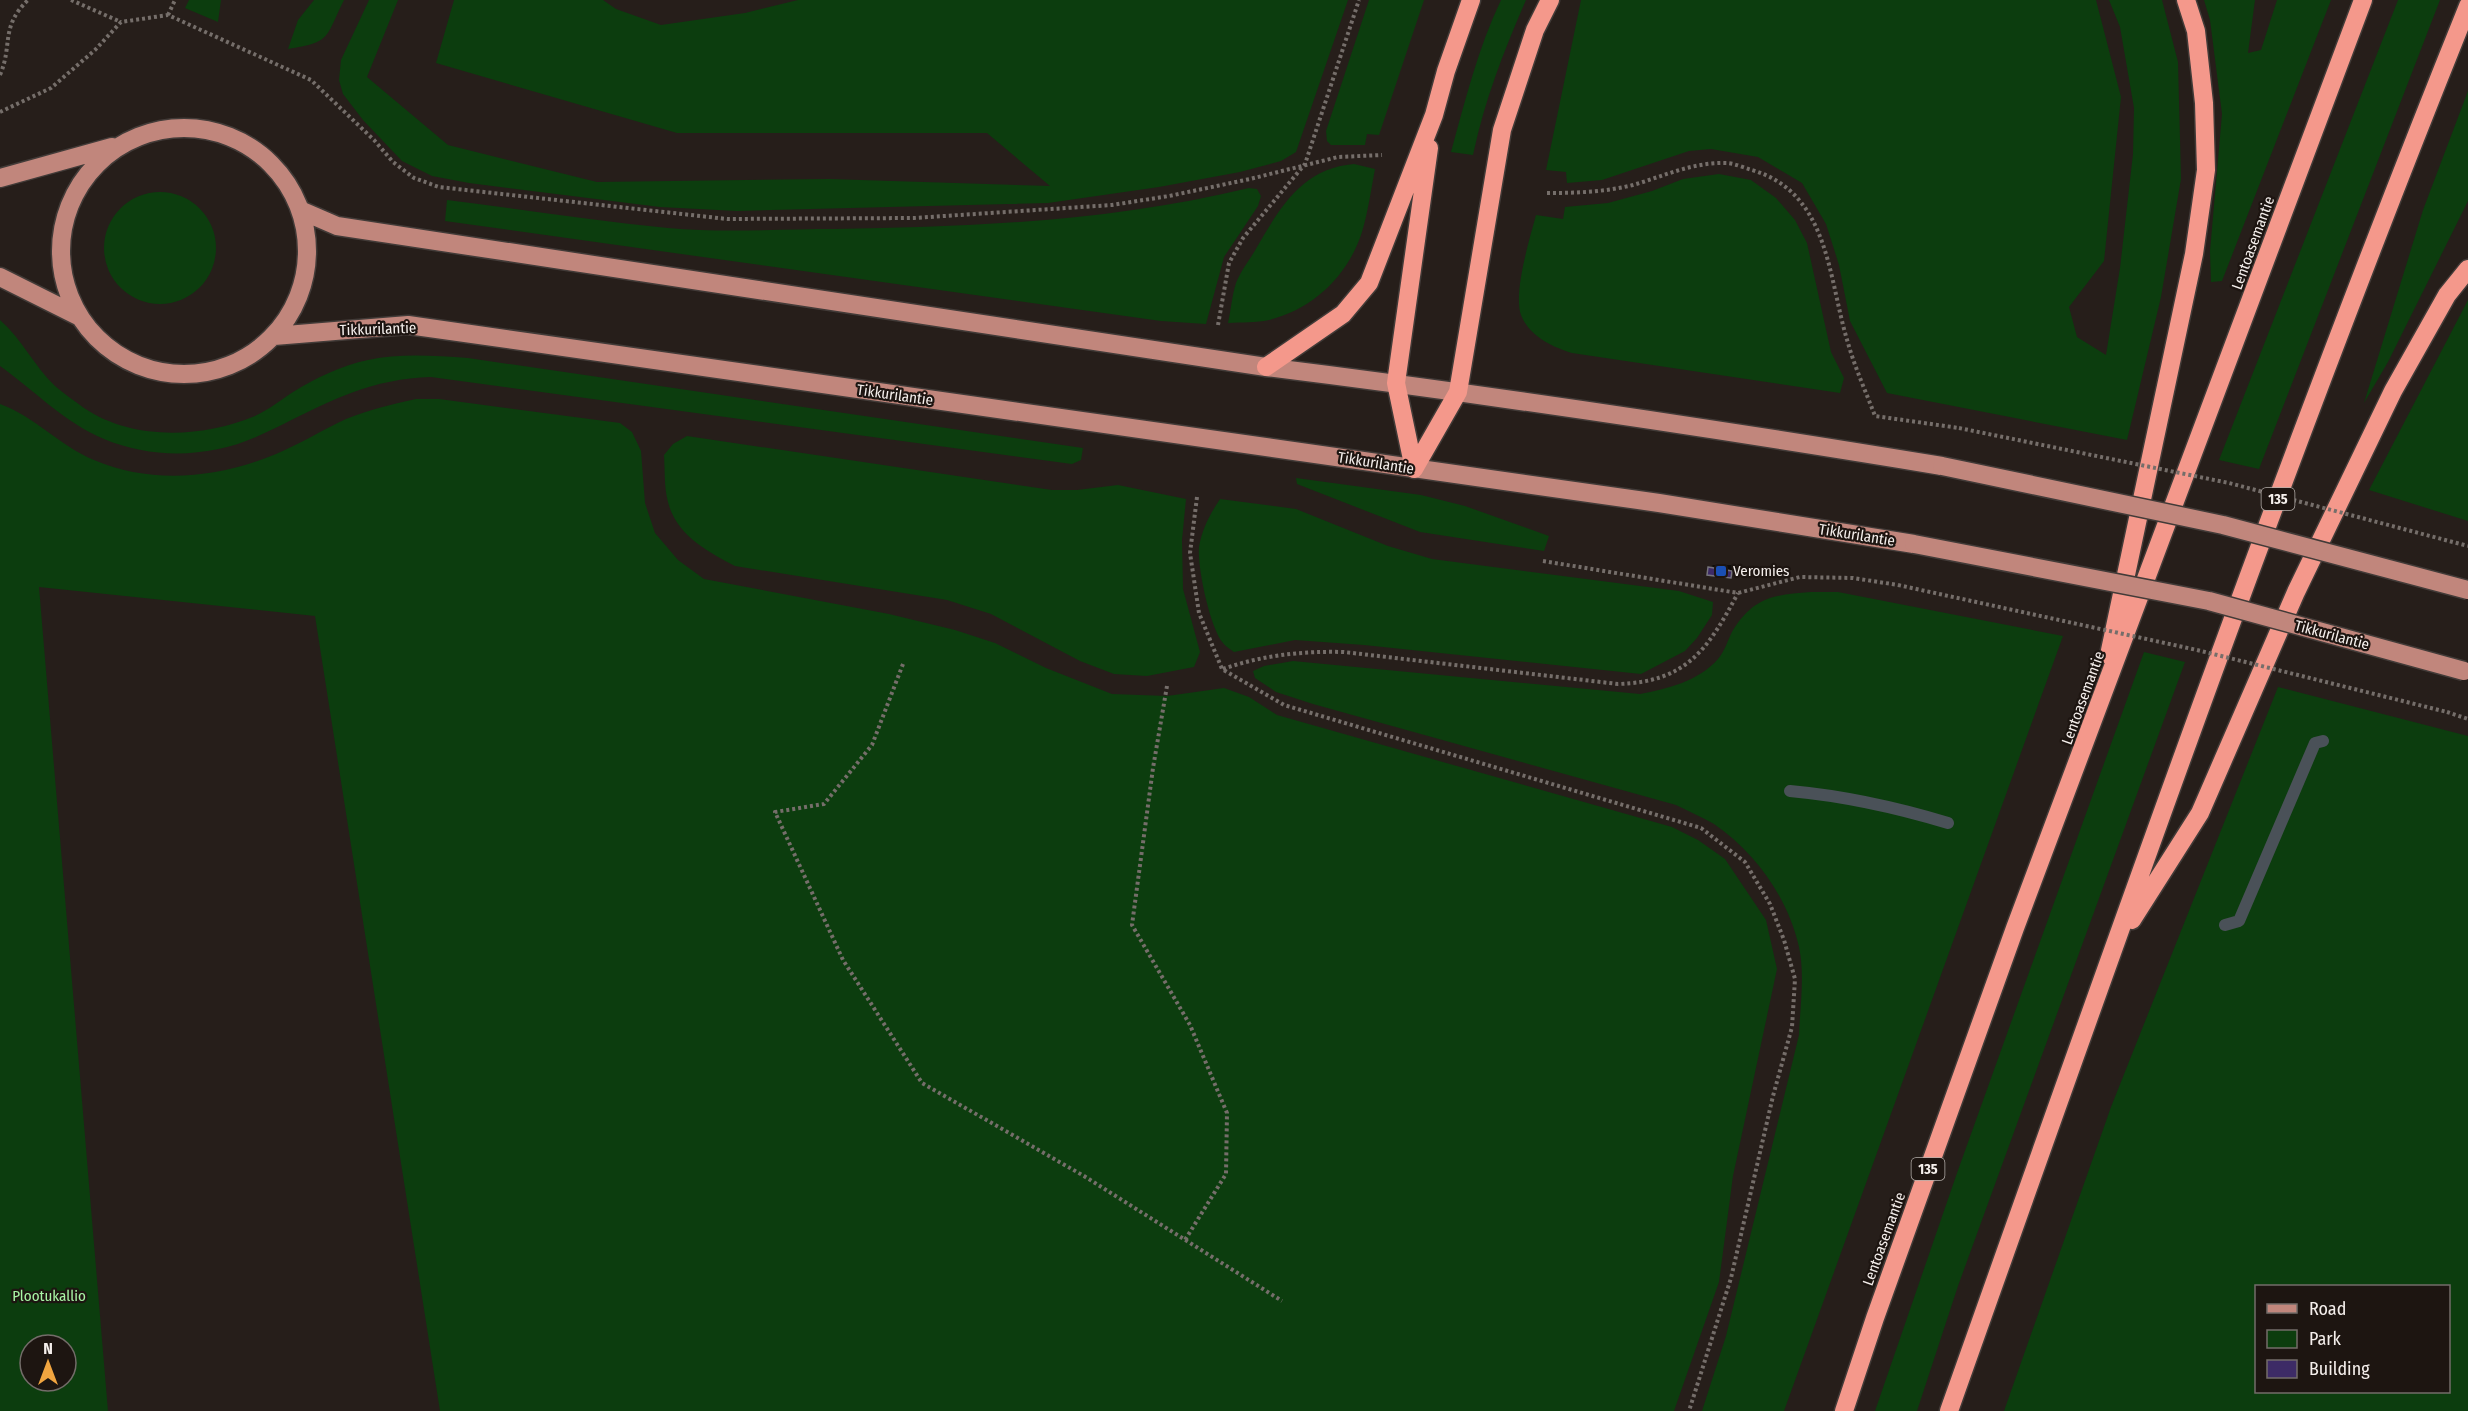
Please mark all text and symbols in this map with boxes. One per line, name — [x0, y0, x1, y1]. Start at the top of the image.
street label: Lentoasemantie — [2228, 194, 2278, 292]
street label: Tikkurilantie — [339, 319, 417, 339]
street label: Tikkurilantie — [856, 381, 934, 409]
street label: Tikkurilantie — [1337, 448, 1415, 478]
road number: 135 — [2262, 488, 2294, 510]
street label: Tikkurilantie — [1818, 520, 1896, 550]
place label: Veromies — [1733, 562, 1790, 580]
marker: Veromies — [1714, 564, 1728, 578]
street label: Tikkurilantie — [2293, 616, 2371, 654]
street label: Lentoasemantie — [2058, 649, 2108, 747]
road number: 135 — [1912, 1158, 1944, 1180]
street label: Lentoasemantie — [1859, 1190, 1909, 1288]
legend — [2255, 1285, 2450, 1393]
park label: Plootukallio — [12, 1287, 86, 1305]
text: Road — [2309, 1298, 2346, 1320]
text: Park — [2309, 1328, 2342, 1350]
north arrow — [18, 1333, 78, 1393]
text: N — [43, 1339, 53, 1358]
text: Building — [2309, 1358, 2370, 1380]

